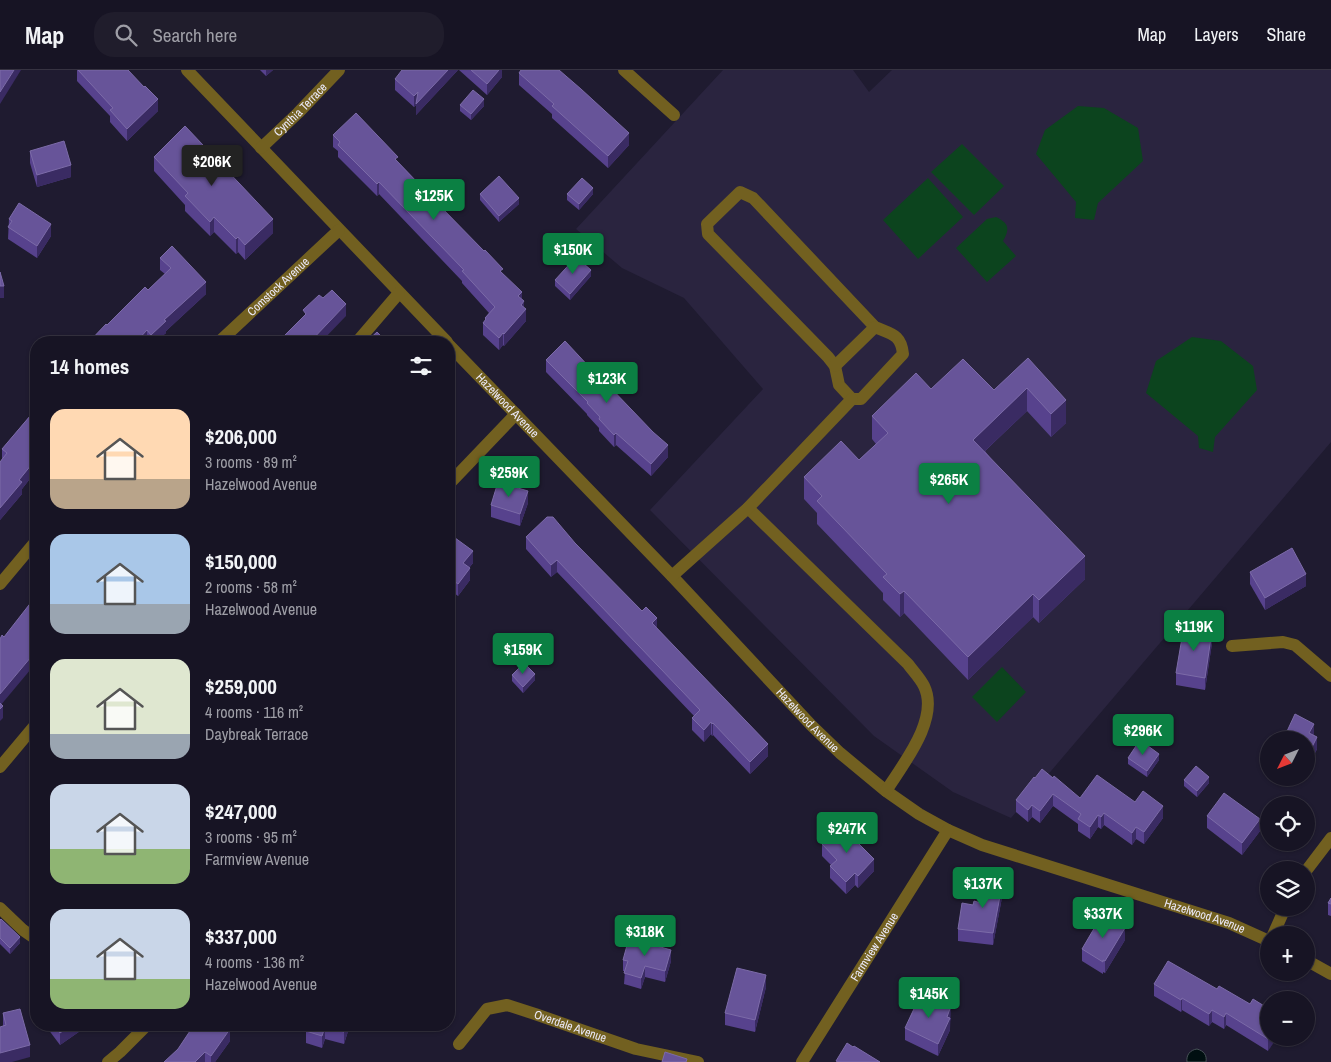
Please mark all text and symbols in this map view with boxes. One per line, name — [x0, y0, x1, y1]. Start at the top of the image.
search box — [94, 12, 444, 57]
text: Map — [25, 19, 64, 51]
icon: search — [112, 21, 140, 49]
text: Search here — [152, 22, 237, 48]
text: Map — [1138, 22, 1166, 47]
text: Layers — [1194, 22, 1239, 47]
text: Share — [1267, 22, 1306, 47]
street label: Cynthia Terrace — [270, 79, 331, 140]
pin: $206K — [177, 144, 247, 187]
text: $206K — [193, 150, 231, 172]
pin: $125K — [399, 178, 469, 221]
text: $125K — [415, 184, 453, 206]
pin: $150K — [538, 232, 608, 275]
text: $150K — [554, 238, 592, 260]
street label: Comstock Avenue — [244, 254, 313, 320]
text: 14 homes — [50, 352, 129, 381]
icon: filters — [407, 352, 435, 380]
pin: $123K — [572, 362, 642, 404]
text: $123K — [588, 367, 626, 389]
street label: Hazelwood Avenue — [472, 370, 542, 441]
text: $206,000 — [205, 422, 277, 451]
icon: home — [90, 429, 150, 489]
text: 3 rooms · 89 m² — [205, 451, 297, 473]
pin: $259K — [474, 456, 544, 498]
text: $259K — [490, 461, 528, 483]
pin: $265K — [914, 462, 984, 505]
text: $265K — [930, 468, 968, 490]
text: Hazelwood Avenue — [205, 473, 317, 495]
text: $150,000 — [205, 547, 277, 576]
icon: home — [90, 554, 150, 614]
text: 2 rooms · 58 m² — [205, 576, 297, 598]
text: Hazelwood Avenue — [205, 598, 317, 620]
pin: $119K — [1159, 610, 1229, 652]
text: $119K — [1175, 615, 1213, 637]
pin: $159K — [488, 632, 558, 675]
text: $159K — [504, 638, 542, 660]
text: $259,000 — [205, 672, 277, 701]
icon: home — [90, 679, 150, 739]
street label: Hazelwood Avenue — [772, 684, 843, 756]
text: 4 rooms · 116 m² — [205, 701, 303, 723]
pin: $296K — [1108, 714, 1178, 756]
text: $296K — [1124, 719, 1162, 741]
text: Daybreak Terrace — [205, 723, 308, 745]
north arrow — [1260, 731, 1315, 786]
map controls — [1260, 731, 1315, 1046]
button: locate — [1260, 796, 1315, 851]
text: $247,000 — [205, 797, 277, 826]
icon: home — [90, 804, 150, 864]
pin: $247K — [812, 812, 882, 854]
text: $247K — [828, 817, 866, 839]
text: 3 rooms · 95 m² — [205, 826, 297, 848]
text: Farmview Avenue — [205, 848, 309, 870]
button: layers — [1260, 861, 1315, 916]
pin: $137K — [948, 866, 1018, 909]
text: $137K — [964, 872, 1002, 894]
street label: Hazelwood Avenue — [1162, 895, 1248, 937]
pin: $337K — [1068, 896, 1138, 939]
text: $337K — [1084, 902, 1122, 924]
street label: Farmview Avenue — [847, 910, 902, 984]
pin: $318K — [610, 914, 680, 957]
text: $318K — [626, 920, 664, 942]
text: $337,000 — [205, 922, 277, 951]
button: + — [1260, 926, 1315, 981]
icon: home — [90, 929, 150, 989]
text: 4 rooms · 136 m² — [205, 951, 304, 973]
text: Hazelwood Avenue — [205, 973, 317, 995]
pin: $145K — [894, 976, 964, 1019]
text: $145K — [910, 982, 948, 1004]
button: − — [1260, 991, 1315, 1046]
street label: Overdale Avenue — [532, 1006, 609, 1046]

